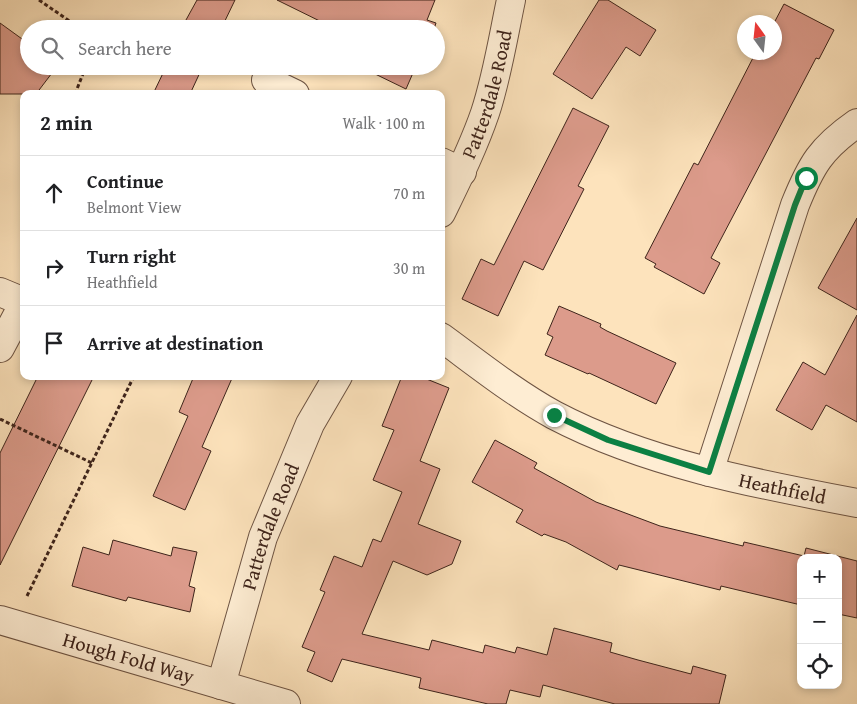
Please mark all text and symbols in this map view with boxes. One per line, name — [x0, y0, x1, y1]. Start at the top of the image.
north arrow — [737, 15, 782, 60]
search box — [20, 20, 445, 75]
street label: Patterdale Road — [454, 27, 519, 163]
icon: search — [38, 34, 66, 62]
text: Search here — [78, 34, 172, 62]
text: 2 min — [40, 107, 92, 138]
text: Walk · 100 m — [342, 111, 425, 135]
text: Continue — [87, 167, 164, 195]
route start — [795, 167, 818, 190]
icon: ahead — [40, 179, 68, 207]
text: 70 m — [393, 181, 425, 205]
text: Belmont View — [87, 195, 181, 219]
text: Turn right — [87, 242, 176, 270]
icon: right — [40, 254, 68, 282]
text: 30 m — [393, 256, 425, 280]
text: Heathfield — [87, 270, 157, 294]
icon: arrive — [40, 329, 68, 357]
text: Arrive at destination — [87, 329, 263, 357]
route end — [543, 404, 566, 427]
street label: Patterdale Road — [234, 458, 306, 593]
street label: Heathfield — [736, 464, 829, 511]
map controls — [797, 554, 842, 689]
button: + — [797, 554, 842, 599]
button: − — [797, 599, 842, 644]
street label: Hough Fold Way — [60, 624, 198, 690]
button: locate — [797, 644, 842, 689]

